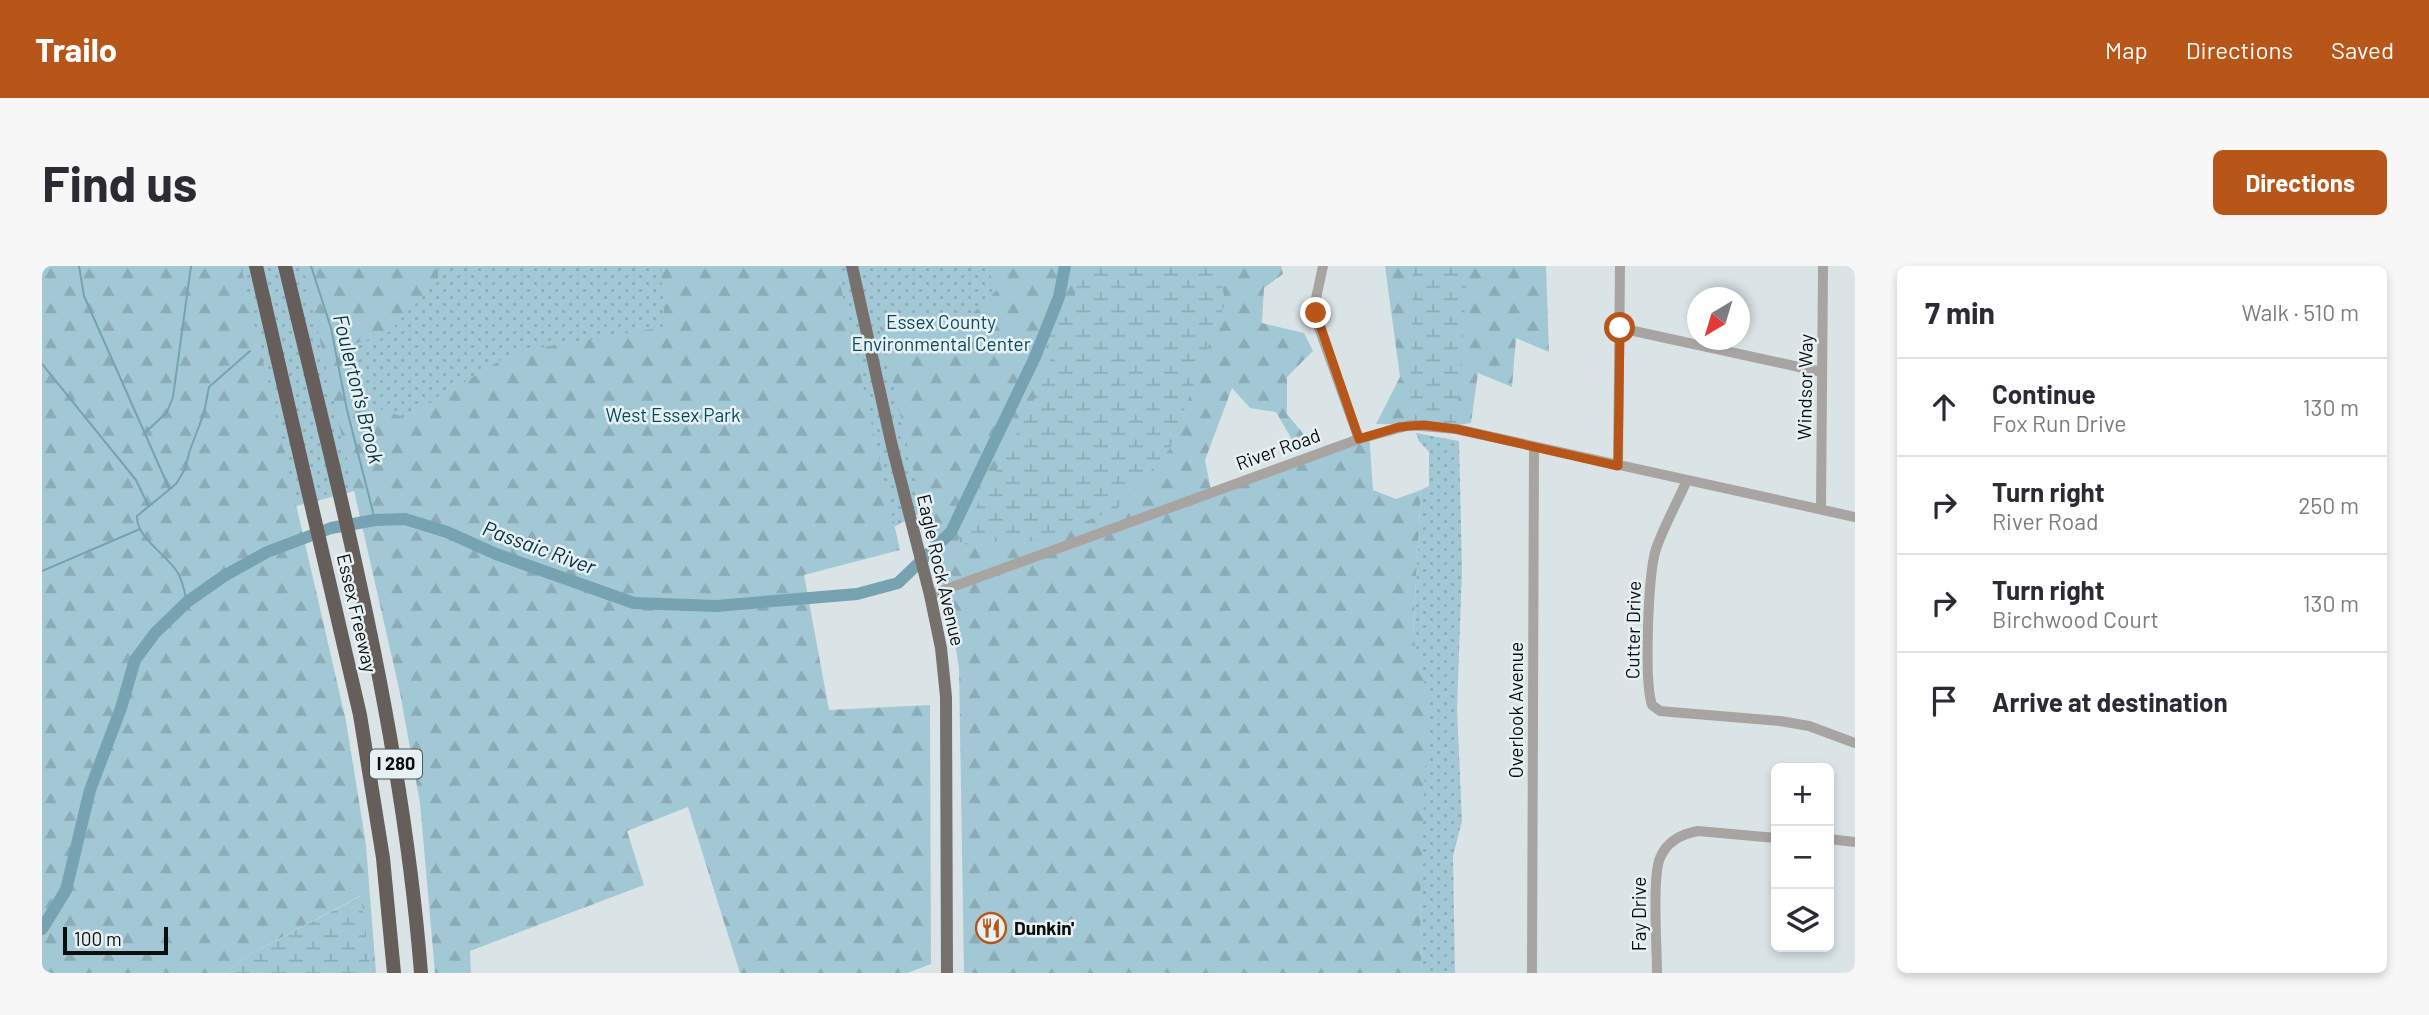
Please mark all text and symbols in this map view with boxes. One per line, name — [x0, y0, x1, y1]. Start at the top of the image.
text: Trailo — [35, 29, 117, 69]
text: Map — [2105, 35, 2148, 64]
text: Directions — [2186, 35, 2293, 64]
text: Saved — [2331, 35, 2394, 64]
button: Directions — [2213, 150, 2387, 215]
text: Find us — [42, 153, 197, 212]
north arrow — [1687, 287, 1750, 350]
text: 7 min — [1925, 294, 1995, 330]
route end — [1300, 297, 1331, 328]
text: Walk · 510 m — [2241, 298, 2359, 326]
park label: Essex County Environmental Center — [851, 310, 1031, 355]
water label: Foulerton's Brook — [329, 311, 390, 467]
route start — [1604, 312, 1635, 343]
street label: Windsor Way — [1792, 333, 1817, 440]
text: Continue — [1992, 378, 2096, 409]
icon: ahead — [1925, 388, 1963, 426]
text: 130 m — [2302, 393, 2359, 421]
park label: West Essex Park — [605, 403, 741, 426]
text: Fox Run Drive — [1992, 409, 2127, 437]
street label: River Road — [1233, 423, 1323, 474]
text: Turn right — [1992, 476, 2105, 507]
icon: right — [1925, 486, 1963, 524]
text: 250 m — [2298, 491, 2359, 519]
street label: Eagle Rock Avenue — [913, 492, 970, 648]
text: River Road — [1992, 507, 2099, 535]
water label: Passaic River — [480, 515, 600, 579]
street label: Essex Freeway — [333, 551, 382, 675]
text: Turn right — [1992, 574, 2105, 605]
street label: Cutter Drive — [1620, 581, 1645, 679]
icon: right — [1925, 584, 1963, 622]
text: 130 m — [2302, 589, 2359, 617]
text: Birchwood Court — [1992, 605, 2159, 633]
street label: Overlook Avenue — [1504, 642, 1527, 778]
icon: arrive — [1925, 682, 1963, 720]
text: Arrive at destination — [1992, 686, 2228, 717]
road number: I 280 — [370, 750, 422, 778]
map controls — [1771, 763, 1834, 952]
button: + — [1771, 763, 1834, 826]
button: − — [1771, 826, 1834, 889]
street label: Fay Drive — [1627, 877, 1650, 951]
button: layers — [1771, 889, 1834, 952]
restaurant icon: Dunkin' — [974, 911, 1008, 945]
place label: Dunkin' — [1014, 916, 1074, 939]
scale bar — [63, 924, 168, 956]
text: 100 m — [74, 927, 122, 950]

